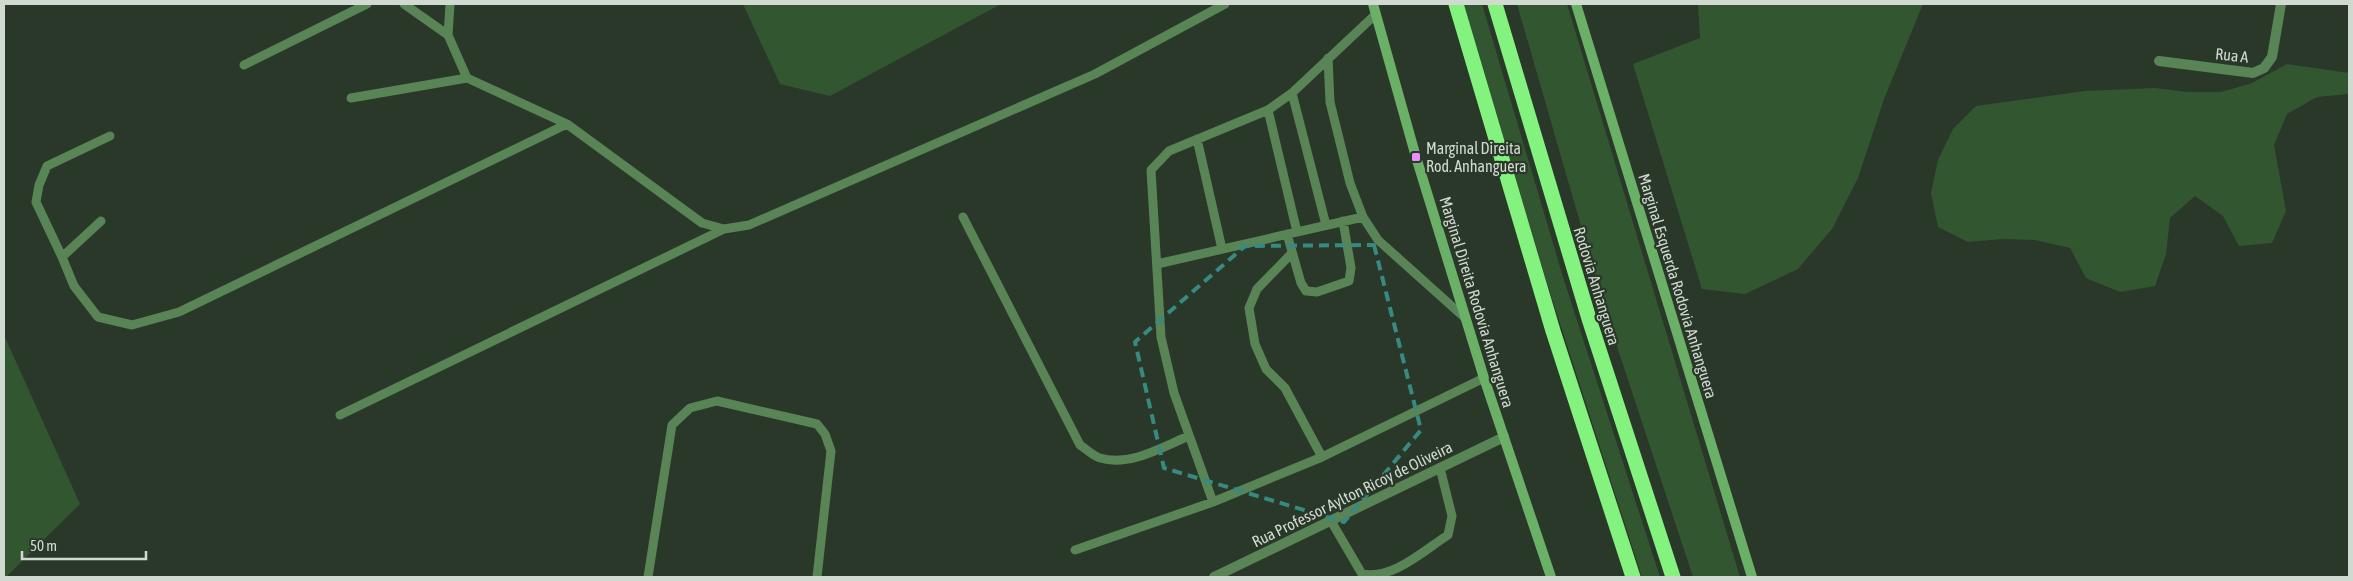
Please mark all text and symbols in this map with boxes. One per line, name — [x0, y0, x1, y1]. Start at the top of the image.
street label: Rua A — [2215, 44, 2250, 66]
place label: Marginal Direita Rod. Anhanguera — [1426, 139, 1526, 176]
marker: Marginal Direita Rod. Anhanguera — [1410, 151, 1422, 163]
street label: Marginal Esquerda Rodovia Anhanguera — [1634, 171, 1721, 401]
street label: Marginal Direita Rodovia Anhanguera — [1435, 194, 1518, 410]
street label: Rodovia Anhanguera — [1570, 225, 1624, 348]
street label: Rua Professor Aylton Ricoy de Oliveira — [1249, 438, 1456, 551]
scale bar — [22, 528, 146, 560]
text: 50 m — [30, 537, 57, 554]

